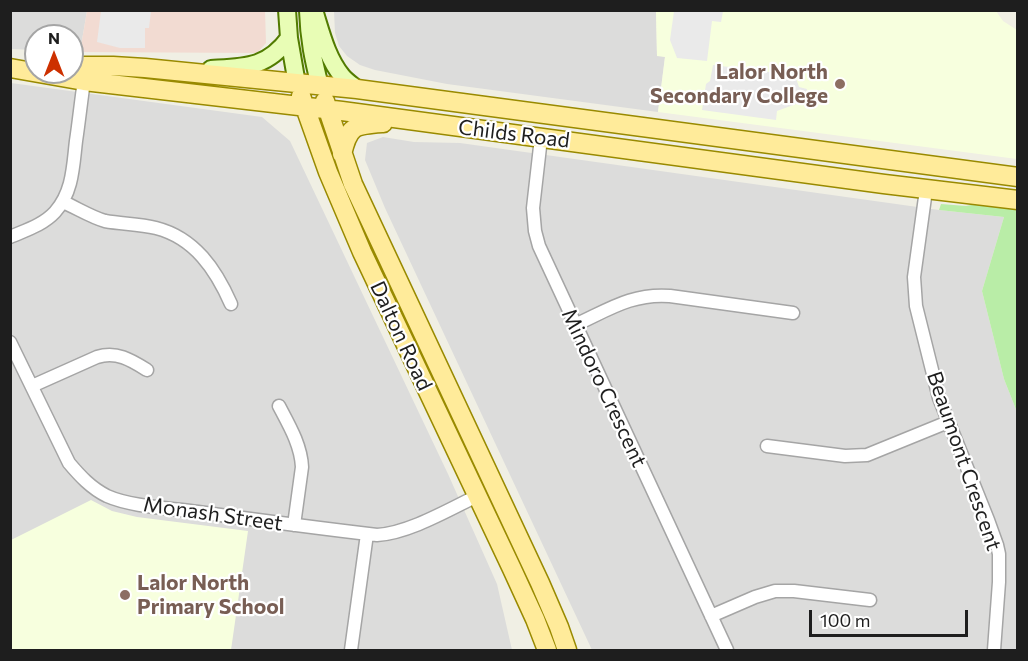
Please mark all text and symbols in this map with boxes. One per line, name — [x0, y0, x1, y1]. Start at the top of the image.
north arrow — [24, 24, 84, 84]
text: N — [48, 28, 60, 47]
place label: Lalor North Secondary College — [650, 59, 828, 109]
marker: Lalor North Secondary College — [833, 77, 847, 91]
street label: Childs Road — [457, 115, 571, 153]
street label: Dalton Road — [365, 277, 437, 395]
street label: Mindoro Crescent — [556, 305, 652, 471]
street label: Beaumont Crescent — [921, 368, 1007, 554]
street label: Monash Street — [142, 492, 284, 536]
place label: Lalor North Primary School — [137, 570, 284, 620]
marker: Lalor North Primary School — [118, 588, 132, 602]
scale bar — [812, 598, 971, 636]
text: 100 m — [820, 609, 870, 631]

